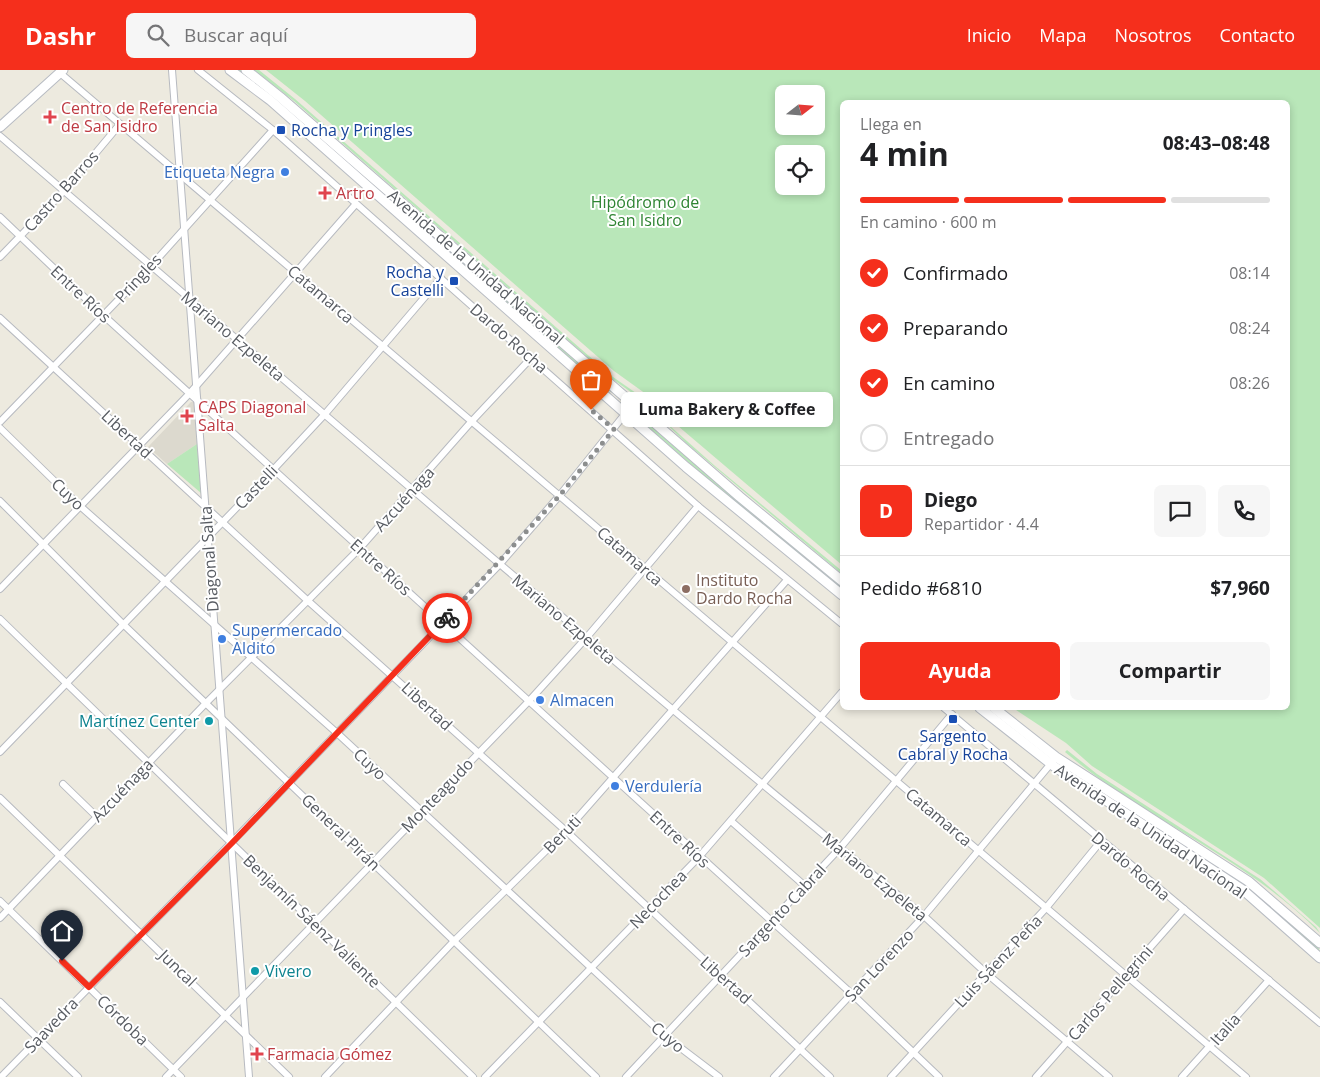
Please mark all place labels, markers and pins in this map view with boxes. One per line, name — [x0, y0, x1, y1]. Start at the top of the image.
place label: Centro de Referencia de San Isidro — [61, 97, 218, 137]
marker: Centro de Referencia de San Isidro — [43, 110, 57, 124]
place label: Rocha y Pringles — [291, 119, 413, 141]
marker: Rocha y Pringles — [275, 124, 287, 136]
place label: Etiqueta Negra — [164, 161, 275, 183]
marker: Etiqueta Negra — [279, 166, 291, 178]
place label: Artro — [336, 182, 375, 204]
marker: Artro — [318, 186, 332, 200]
place label: Rocha y Castelli — [386, 261, 445, 301]
marker: Rocha y Castelli — [448, 275, 460, 287]
pin — [570, 359, 612, 410]
callout: Luma Bakery & Coffee — [621, 392, 834, 428]
place label: CAPS Diagonal Salta — [198, 396, 306, 436]
marker: CAPS Diagonal Salta — [180, 409, 194, 423]
place label: Instituto Dardo Rocha — [696, 569, 792, 609]
marker: Instituto Dardo Rocha — [680, 583, 692, 595]
place label: Supermercado Aldito — [232, 619, 342, 659]
marker: Supermercado Aldito — [216, 633, 228, 645]
place label: Almacen — [550, 689, 614, 711]
marker: Almacen — [534, 694, 546, 706]
place label: Martínez Center — [79, 710, 199, 732]
marker: Sargento Cabral y Rocha — [947, 713, 959, 725]
marker: Martínez Center — [203, 715, 215, 727]
place label: Sargento Cabral y Rocha — [898, 725, 1008, 765]
place label: Verdulería — [625, 775, 702, 797]
marker: Verdulería — [609, 780, 621, 792]
pin — [41, 910, 83, 961]
place label: Vivero — [265, 960, 312, 982]
marker: Vivero — [249, 965, 261, 977]
place label: Farmacia Gómez — [267, 1043, 392, 1065]
marker: Farmacia Gómez — [251, 1048, 263, 1060]

